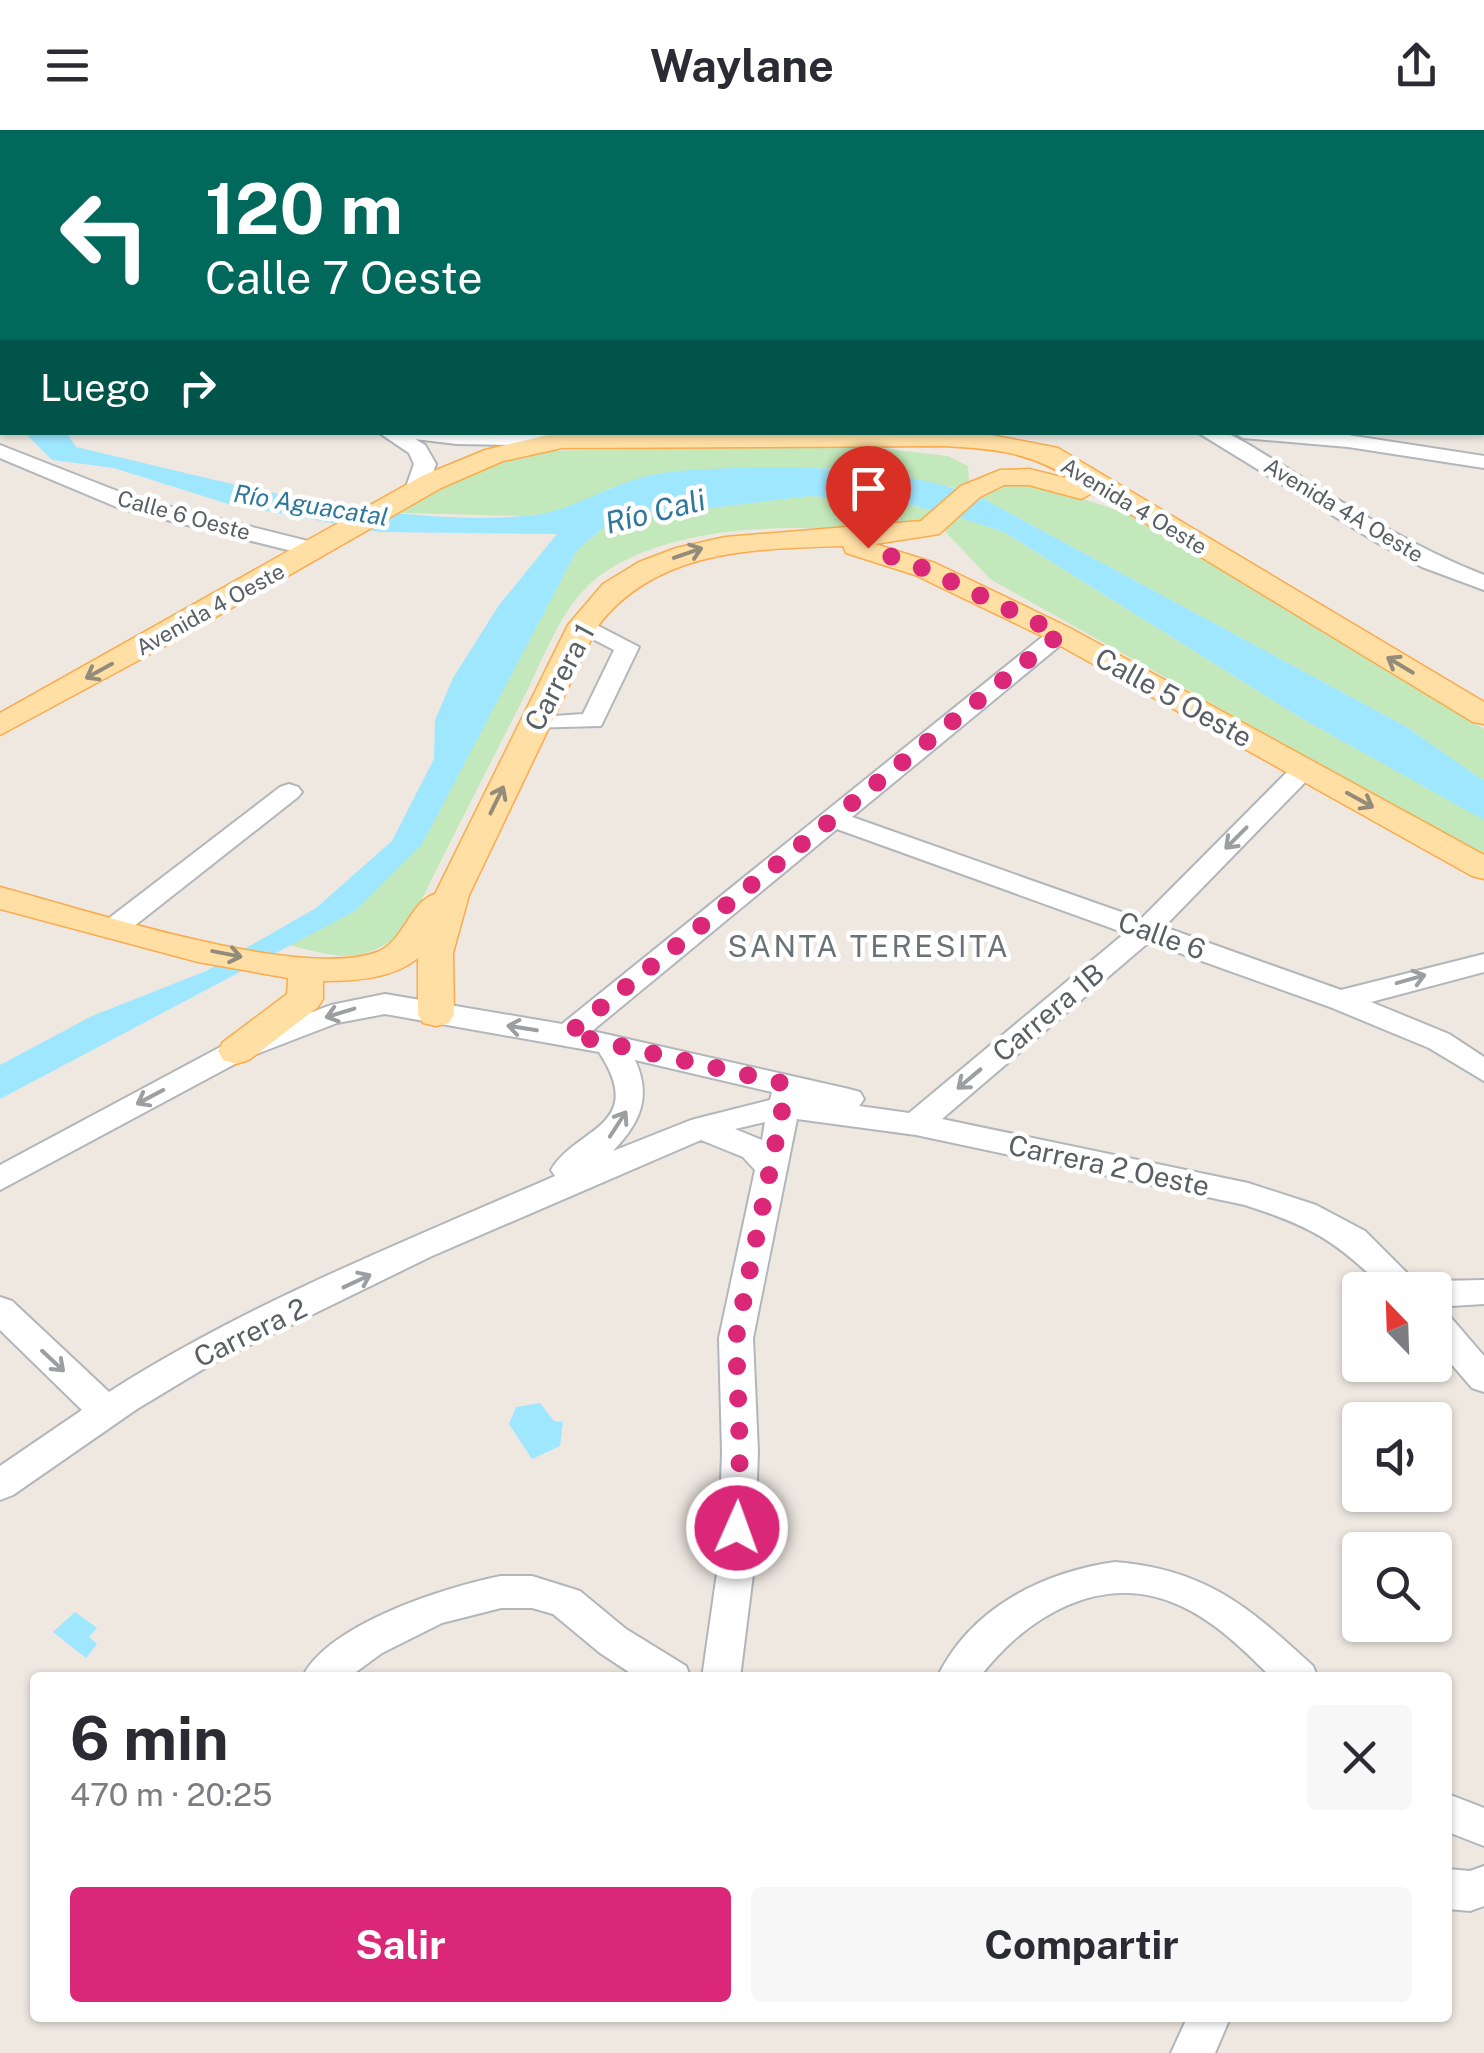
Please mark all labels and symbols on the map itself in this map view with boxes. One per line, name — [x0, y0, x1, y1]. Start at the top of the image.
pin — [826, 446, 911, 549]
street label: Avenida 4 Oeste — [1056, 452, 1212, 560]
street label: Avenida 4A Oeste — [1260, 452, 1428, 568]
water label: Río Aguacatal — [232, 478, 390, 532]
water label: Río Cali — [601, 481, 709, 541]
street label: Calle 6 Oeste — [115, 485, 253, 545]
one-way arrow — [671, 543, 702, 561]
street label: Avenida 4 Oeste — [131, 557, 289, 661]
street label: Carrera 1 — [517, 618, 601, 736]
street label: Calle 5 Oeste — [1090, 640, 1258, 754]
one-way arrow — [1386, 655, 1415, 675]
one-way arrow — [85, 661, 114, 681]
one-way arrow — [488, 785, 507, 815]
one-way arrow — [1345, 791, 1374, 811]
one-way arrow — [1224, 826, 1248, 850]
street label: Calle 6 — [1114, 904, 1210, 966]
district label: SANTA TERESITA — [728, 928, 1010, 964]
one-way arrow — [210, 946, 242, 965]
street label: Carrera 1B — [986, 956, 1110, 1068]
one-way arrow — [1395, 969, 1427, 988]
one-way arrow — [325, 1005, 357, 1023]
one-way arrow — [506, 1018, 539, 1036]
one-way arrow — [956, 1068, 982, 1090]
one-way arrow — [136, 1088, 166, 1107]
one-way arrow — [608, 1111, 628, 1139]
street label: Carrera 2 Oeste — [1005, 1128, 1213, 1202]
one-way arrow — [341, 1270, 371, 1289]
north arrow — [1342, 1272, 1452, 1382]
street label: Carrera 2 — [188, 1291, 312, 1373]
one-way arrow — [40, 1349, 65, 1372]
position arrow — [685, 1476, 789, 1580]

